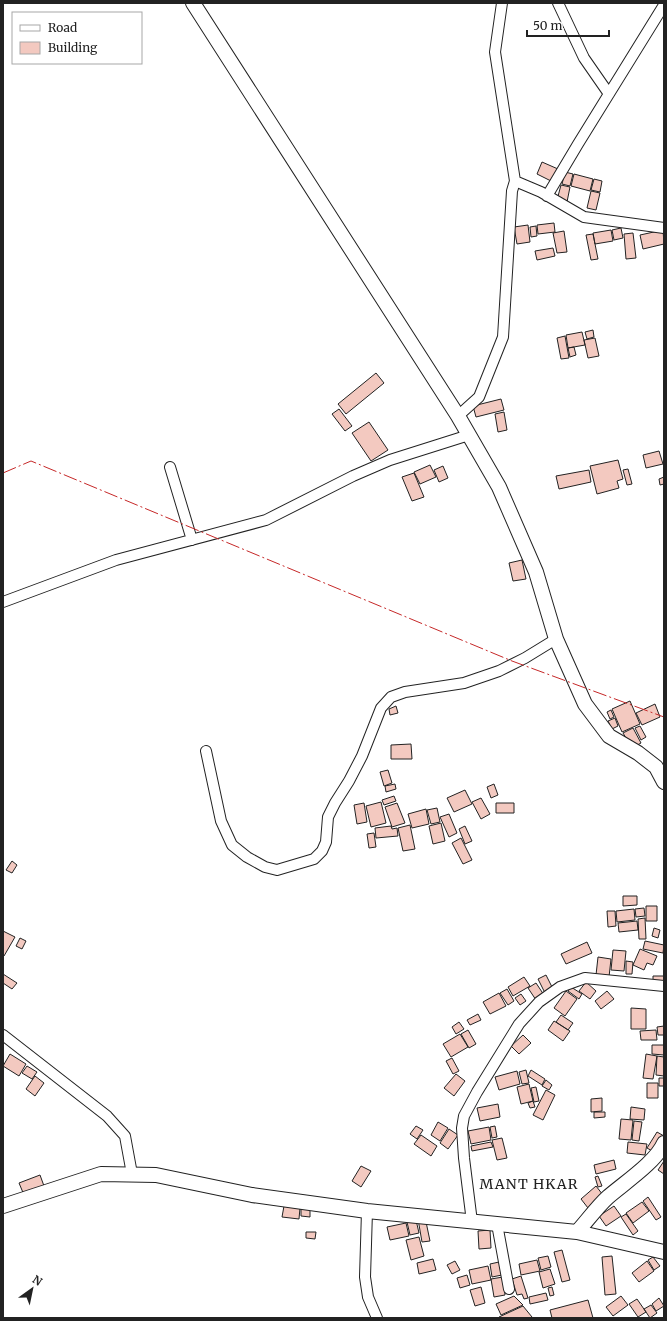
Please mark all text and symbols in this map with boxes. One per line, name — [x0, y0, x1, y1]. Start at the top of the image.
legend — [12, 12, 142, 64]
scale bar — [527, 12, 609, 38]
text: 50 m — [533, 18, 562, 33]
text: Road — [48, 20, 77, 35]
text: Building — [48, 40, 98, 55]
district label: MANT HKAR — [480, 1175, 578, 1193]
north arrow — [12, 1269, 52, 1309]
text: N — [30, 1272, 45, 1289]

